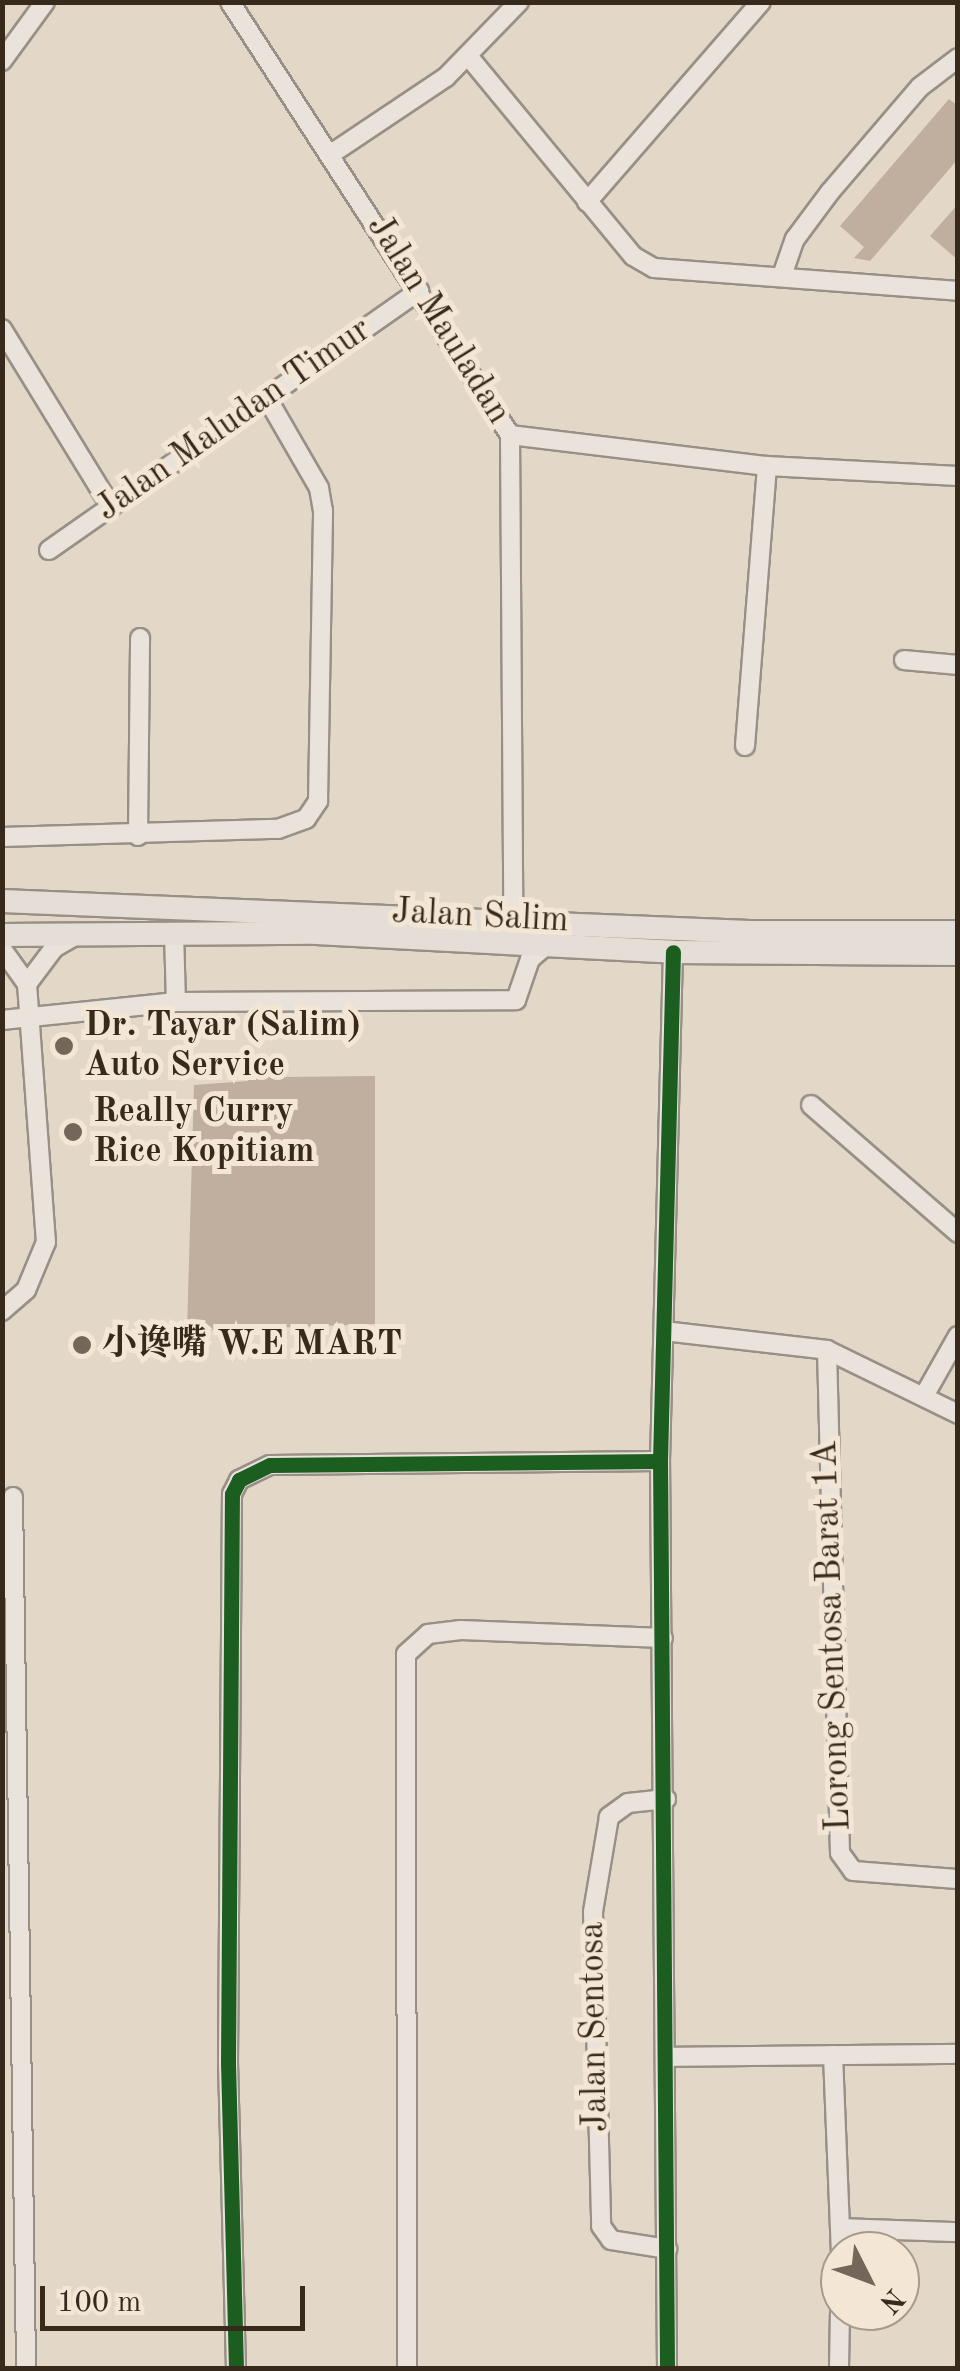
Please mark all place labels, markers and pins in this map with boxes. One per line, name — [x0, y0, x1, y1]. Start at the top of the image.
place label: Dr. Tayar (Salim) Auto Service — [84, 1005, 361, 1087]
marker: Dr. Tayar (Salim) Auto Service — [53, 1035, 75, 1057]
place label: Really Curry Rice Kopitiam — [93, 1091, 314, 1173]
marker: Really Curry Rice Kopitiam — [62, 1121, 84, 1143]
place label: 小谗嘴 W.E MART — [102, 1324, 402, 1366]
marker: 小谗嘴 W.E MART — [71, 1334, 93, 1356]

